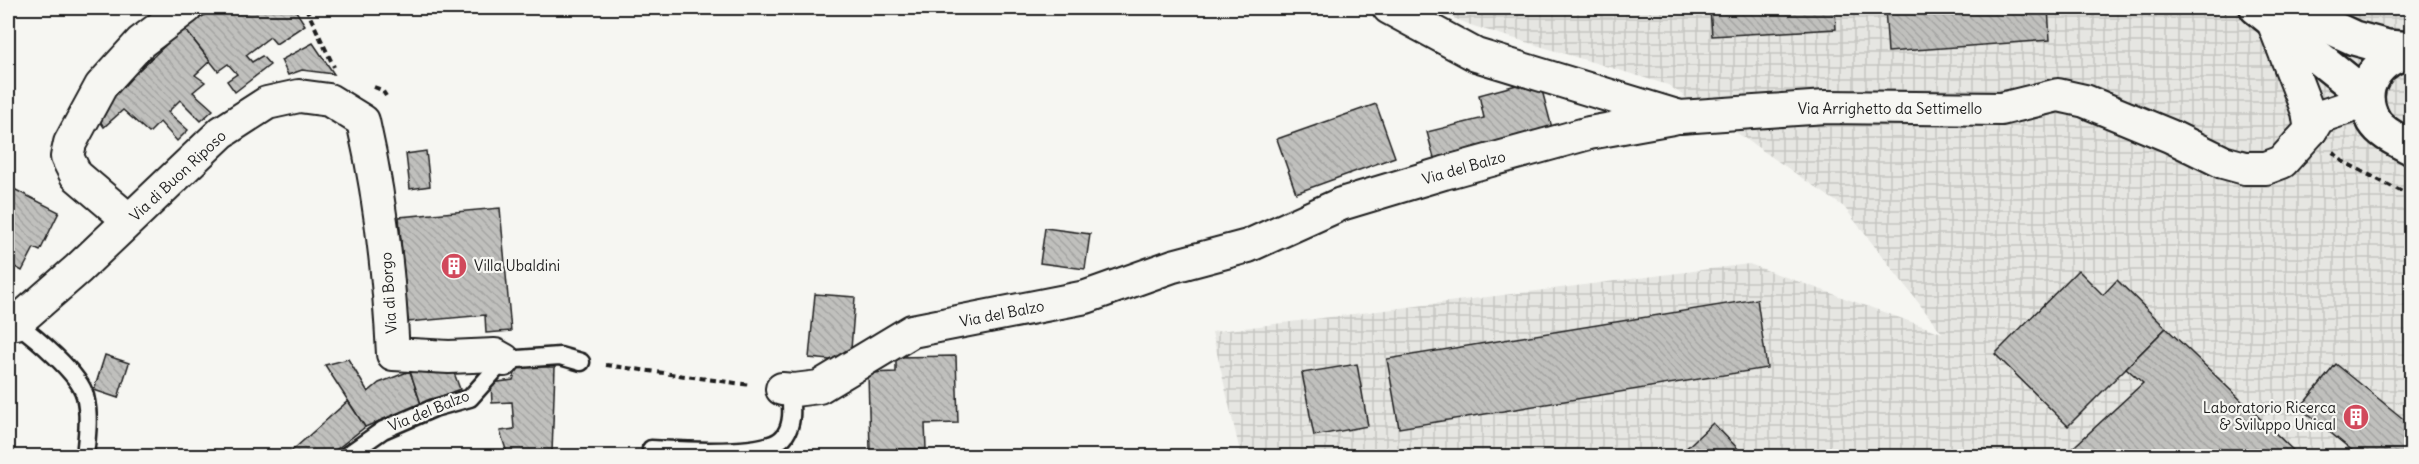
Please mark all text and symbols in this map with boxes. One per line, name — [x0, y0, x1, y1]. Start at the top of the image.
street label: Via Arrighetto da Settimello — [1798, 99, 1982, 118]
street label: Via di Buon Riposo — [125, 126, 230, 225]
street label: Via del Balzo — [1420, 147, 1508, 188]
building icon: Villa Ubaldini — [439, 251, 469, 281]
street label: Via di Borgo — [376, 252, 401, 334]
place label: Villa Ubaldini — [474, 256, 560, 275]
street label: Via del Balzo — [958, 296, 1046, 331]
street label: Via del Balzo — [385, 386, 472, 435]
place label: Laboratorio Ricerca & Sviluppo Unical — [2203, 398, 2336, 434]
building icon: Laboratorio Ricerca & Sviluppo Unical — [2341, 402, 2371, 432]

